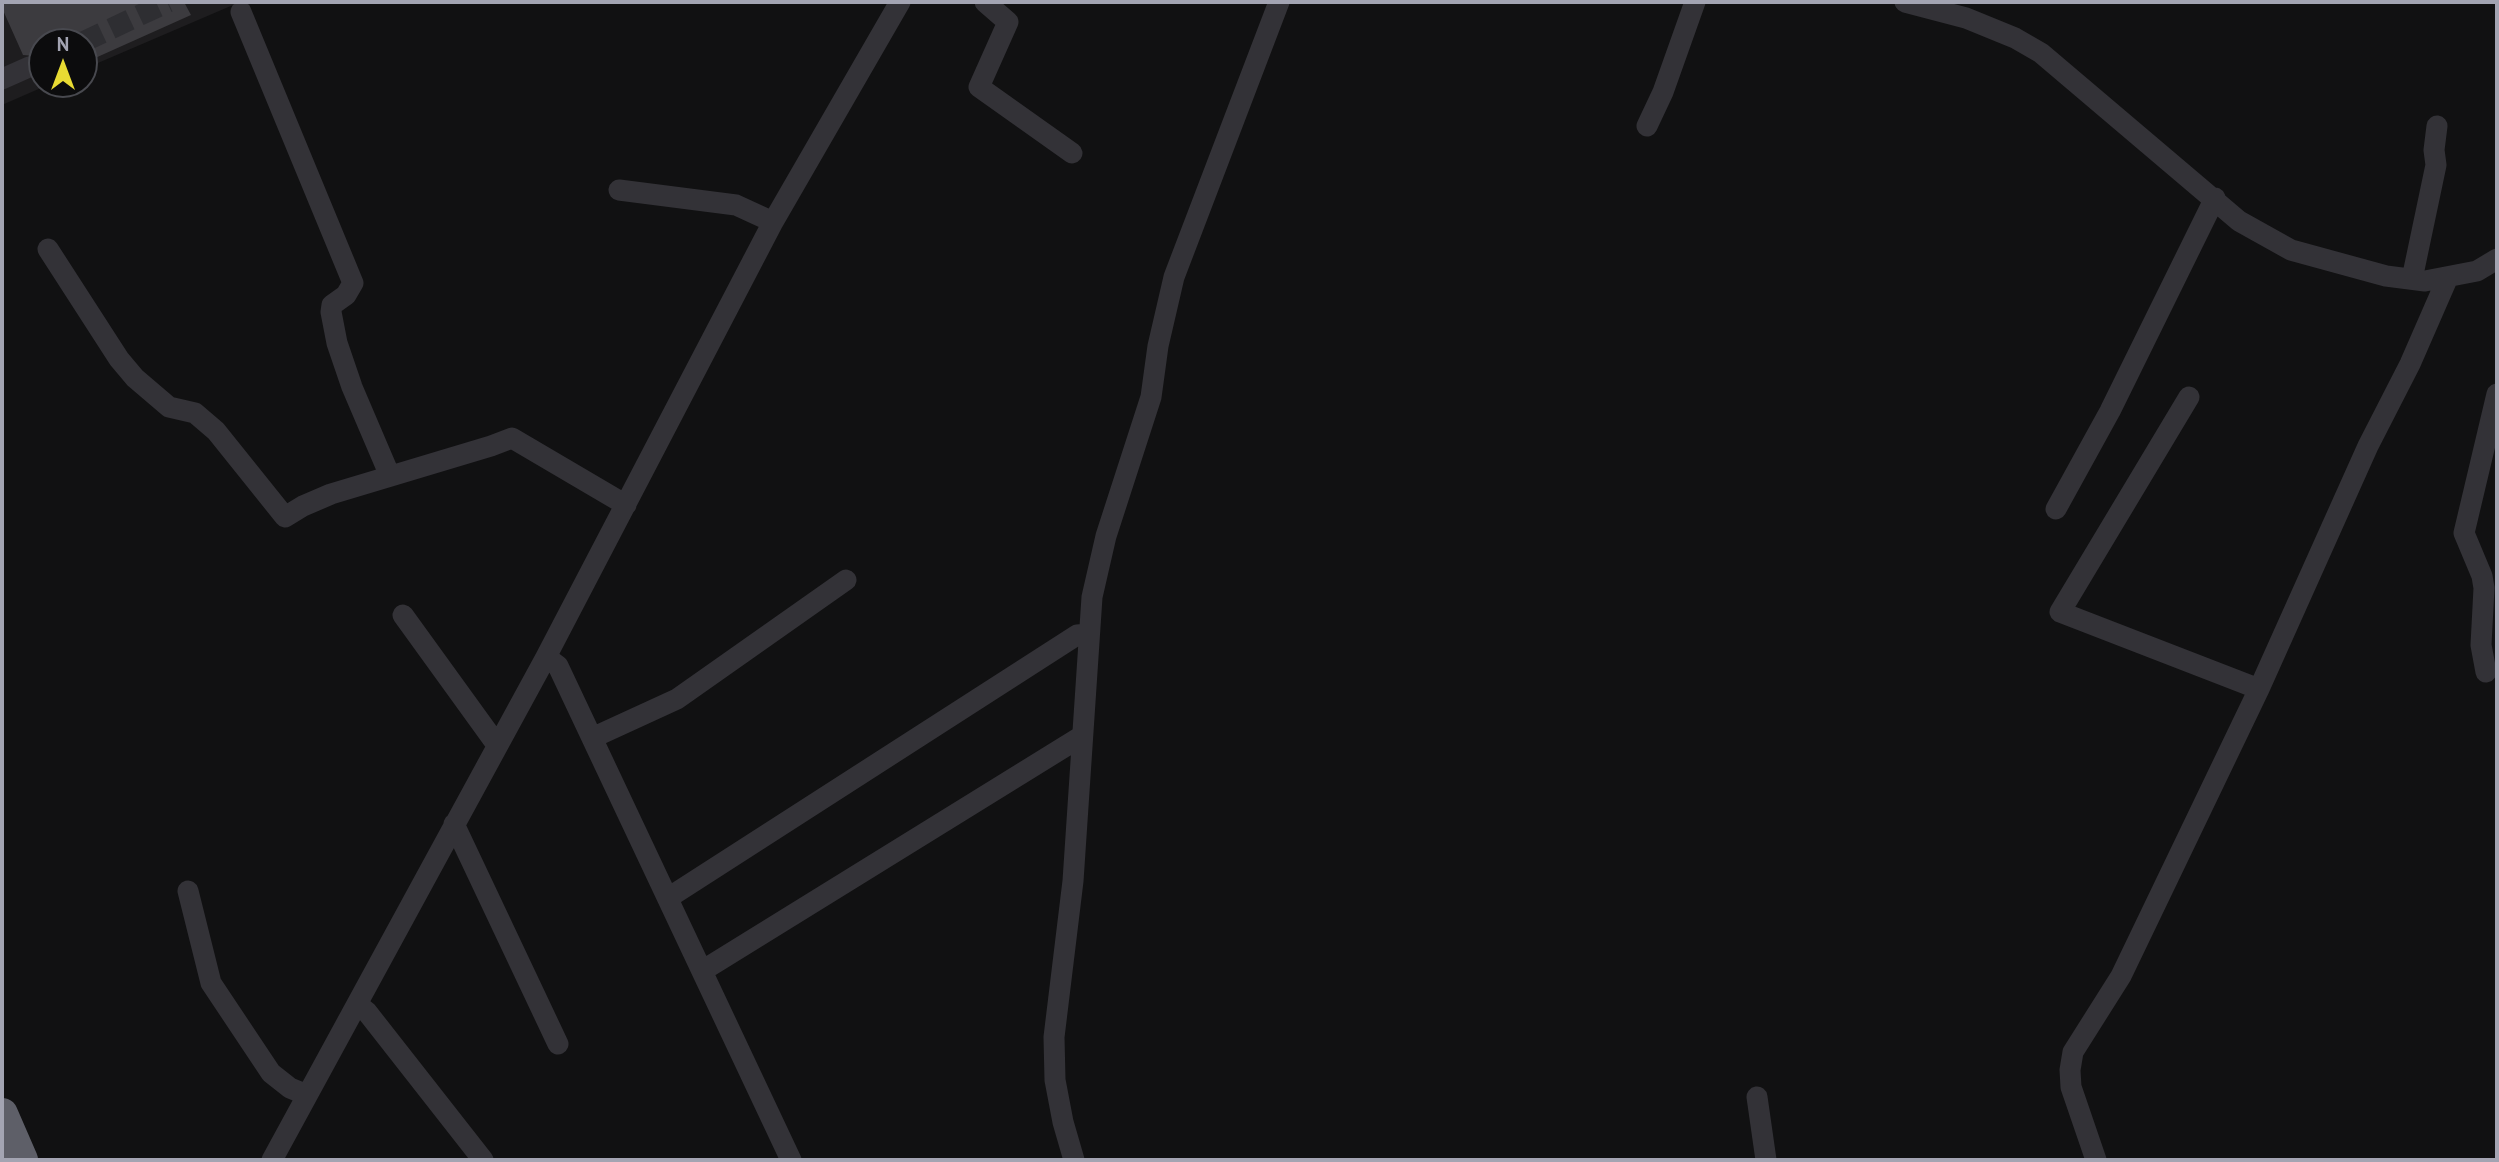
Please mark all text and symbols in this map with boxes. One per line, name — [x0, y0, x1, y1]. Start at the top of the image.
north arrow — [28, 28, 98, 98]
text: N — [57, 32, 69, 56]

